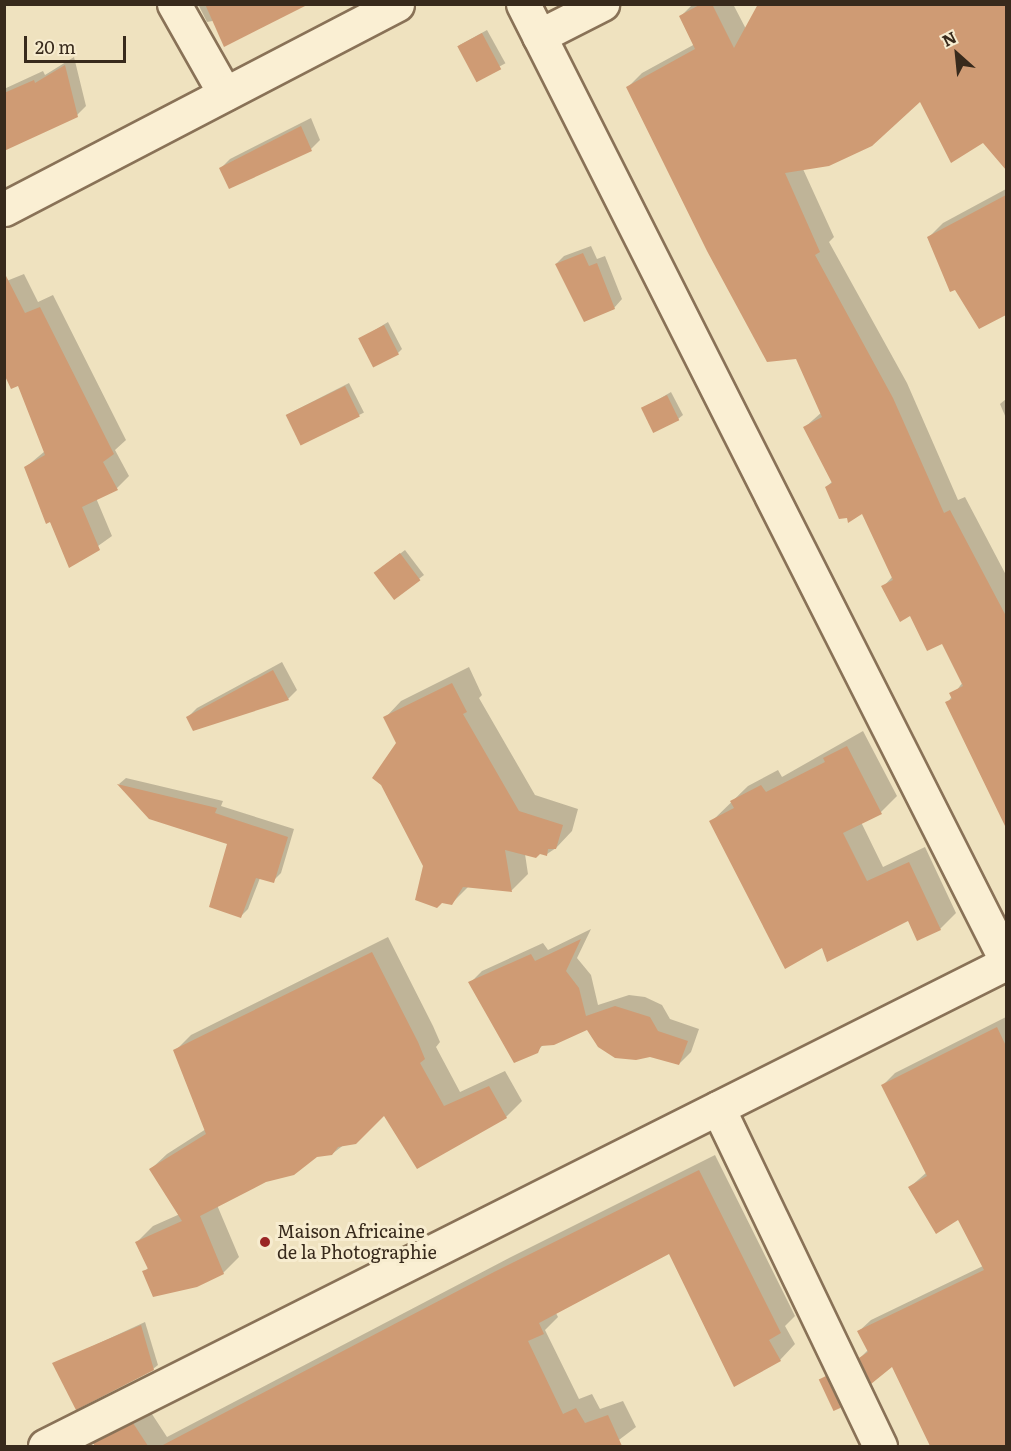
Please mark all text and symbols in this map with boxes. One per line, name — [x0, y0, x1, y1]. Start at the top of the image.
scale bar — [27, 24, 129, 62]
north arrow — [927, 24, 987, 84]
text: N — [937, 24, 960, 52]
text: 20 m — [35, 33, 76, 60]
place label: Maison Africaine de la Photographie — [277, 1221, 437, 1264]
marker: Maison Africaine de la Photographie — [258, 1235, 272, 1249]

